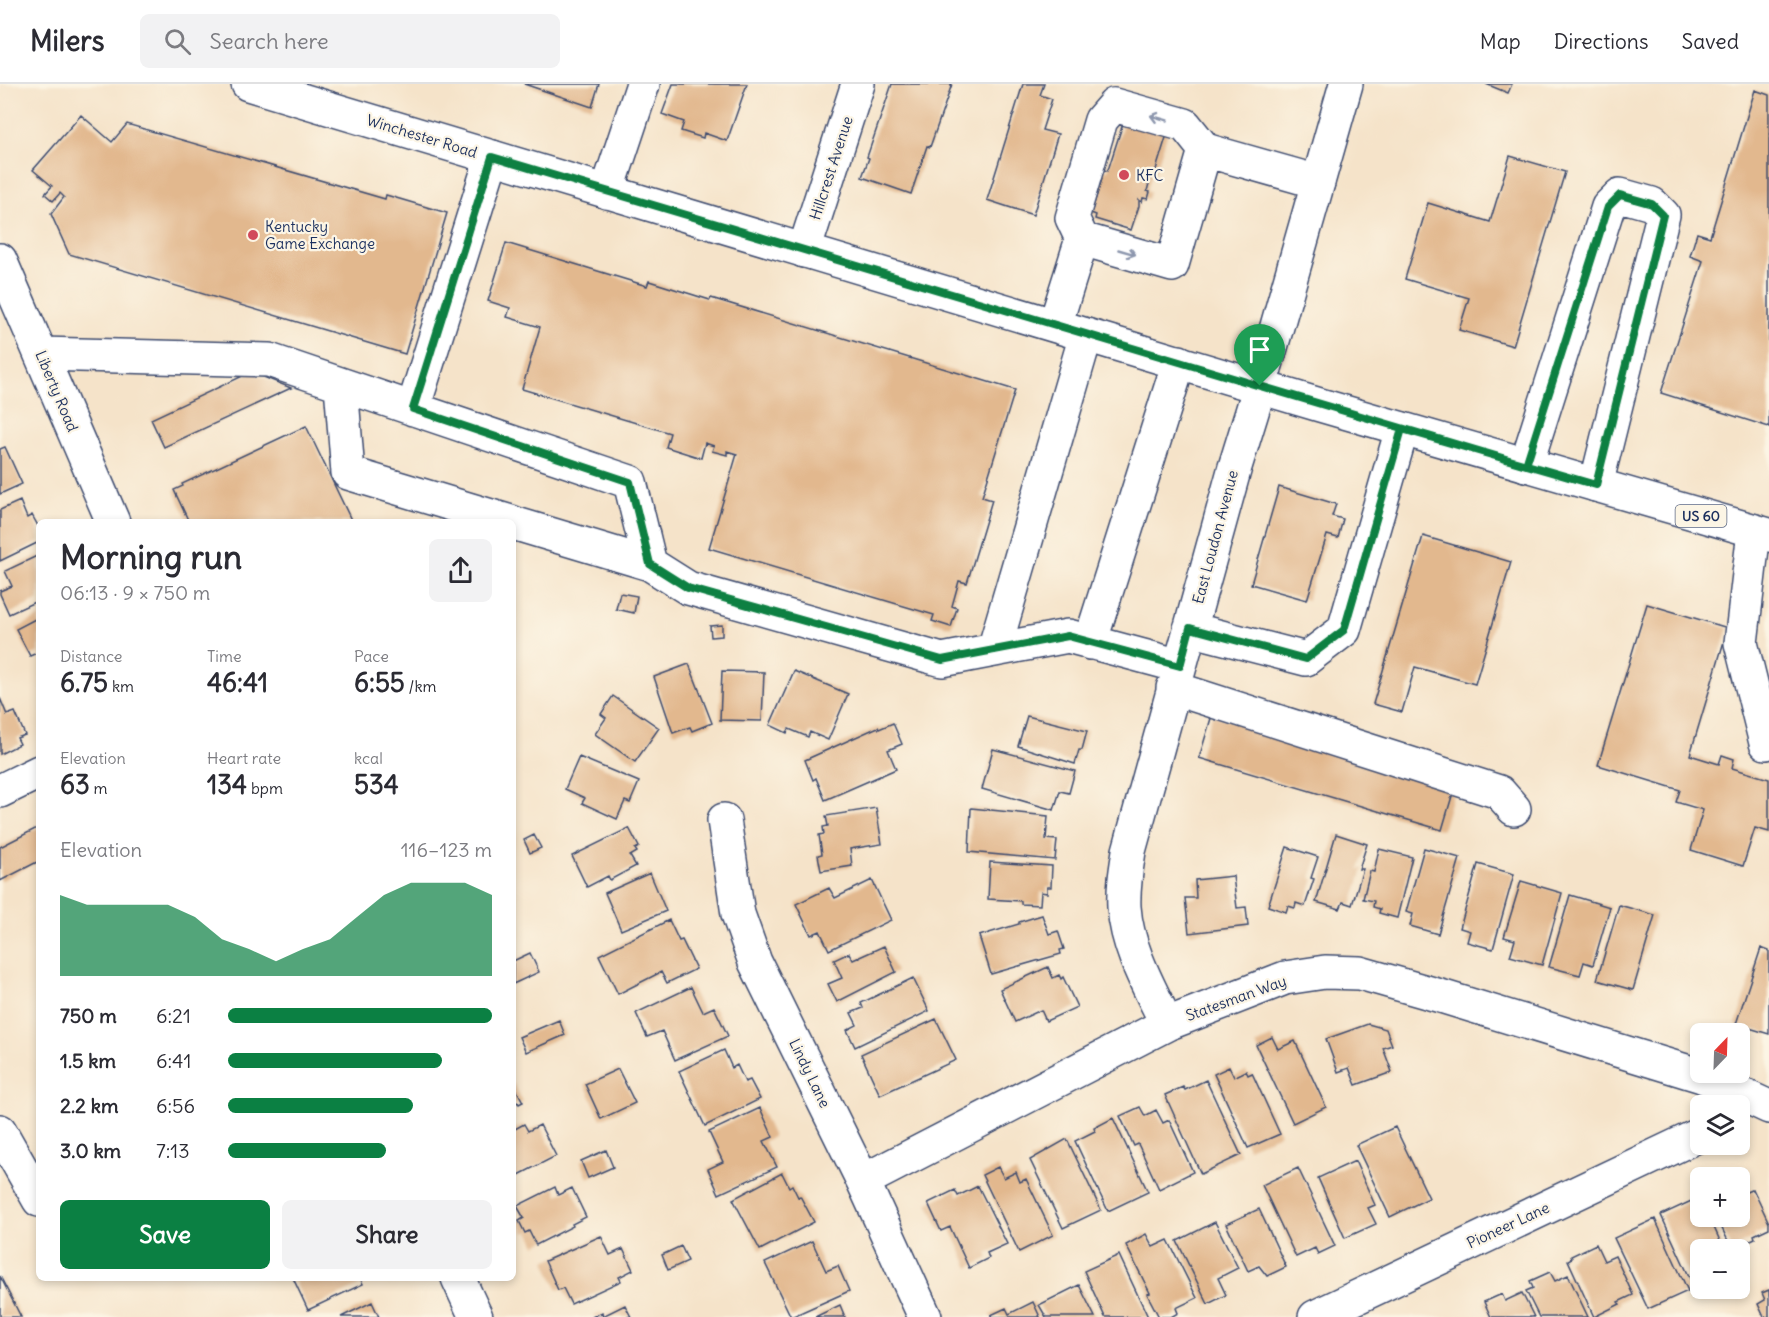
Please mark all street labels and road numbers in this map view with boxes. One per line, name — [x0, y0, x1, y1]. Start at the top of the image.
street label: Winchester Road — [364, 110, 480, 162]
street label: Hillcrest Avenue — [805, 114, 857, 222]
street label: Liberty Road — [31, 348, 83, 435]
street label: East Loudon Avenue — [1188, 468, 1242, 606]
road number: US 60 — [1676, 505, 1726, 527]
street label: Statesman Way — [1183, 971, 1289, 1025]
street label: Lindy Lane — [785, 1035, 835, 1111]
street label: Pioneer Lane — [1464, 1198, 1552, 1252]

